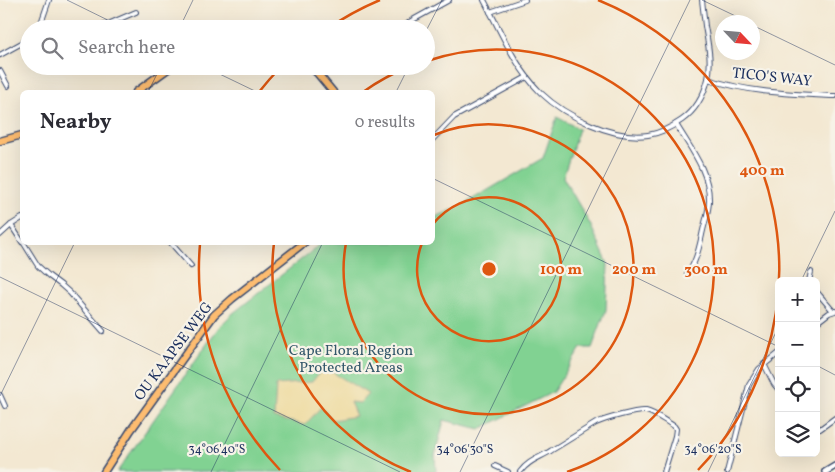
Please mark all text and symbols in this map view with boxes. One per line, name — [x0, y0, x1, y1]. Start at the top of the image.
north arrow — [715, 15, 760, 60]
search box — [20, 20, 435, 75]
icon: search — [38, 34, 66, 62]
text: Search here — [78, 35, 175, 61]
street label: TICO'S WAY — [731, 63, 813, 93]
text: Nearby — [40, 108, 111, 137]
text: 0 results — [355, 112, 415, 134]
text: 400 m — [740, 161, 785, 182]
centre of rings — [480, 260, 498, 278]
text: 100 m — [540, 260, 583, 281]
text: 200 m — [612, 260, 656, 281]
text: 300 m — [684, 260, 728, 281]
map controls — [775, 277, 820, 457]
button: + — [775, 277, 820, 322]
street label: OU KAAPSE WEG — [130, 298, 218, 406]
button: − — [775, 322, 820, 367]
park label: Cape Floral Region Protected Areas — [289, 341, 413, 379]
button: locate — [775, 367, 820, 412]
button: layers — [775, 412, 820, 457]
text: 34°06'40"S — [189, 442, 245, 458]
text: 34°06'30"S — [437, 442, 493, 458]
text: 34°06'20"S — [684, 442, 742, 458]

